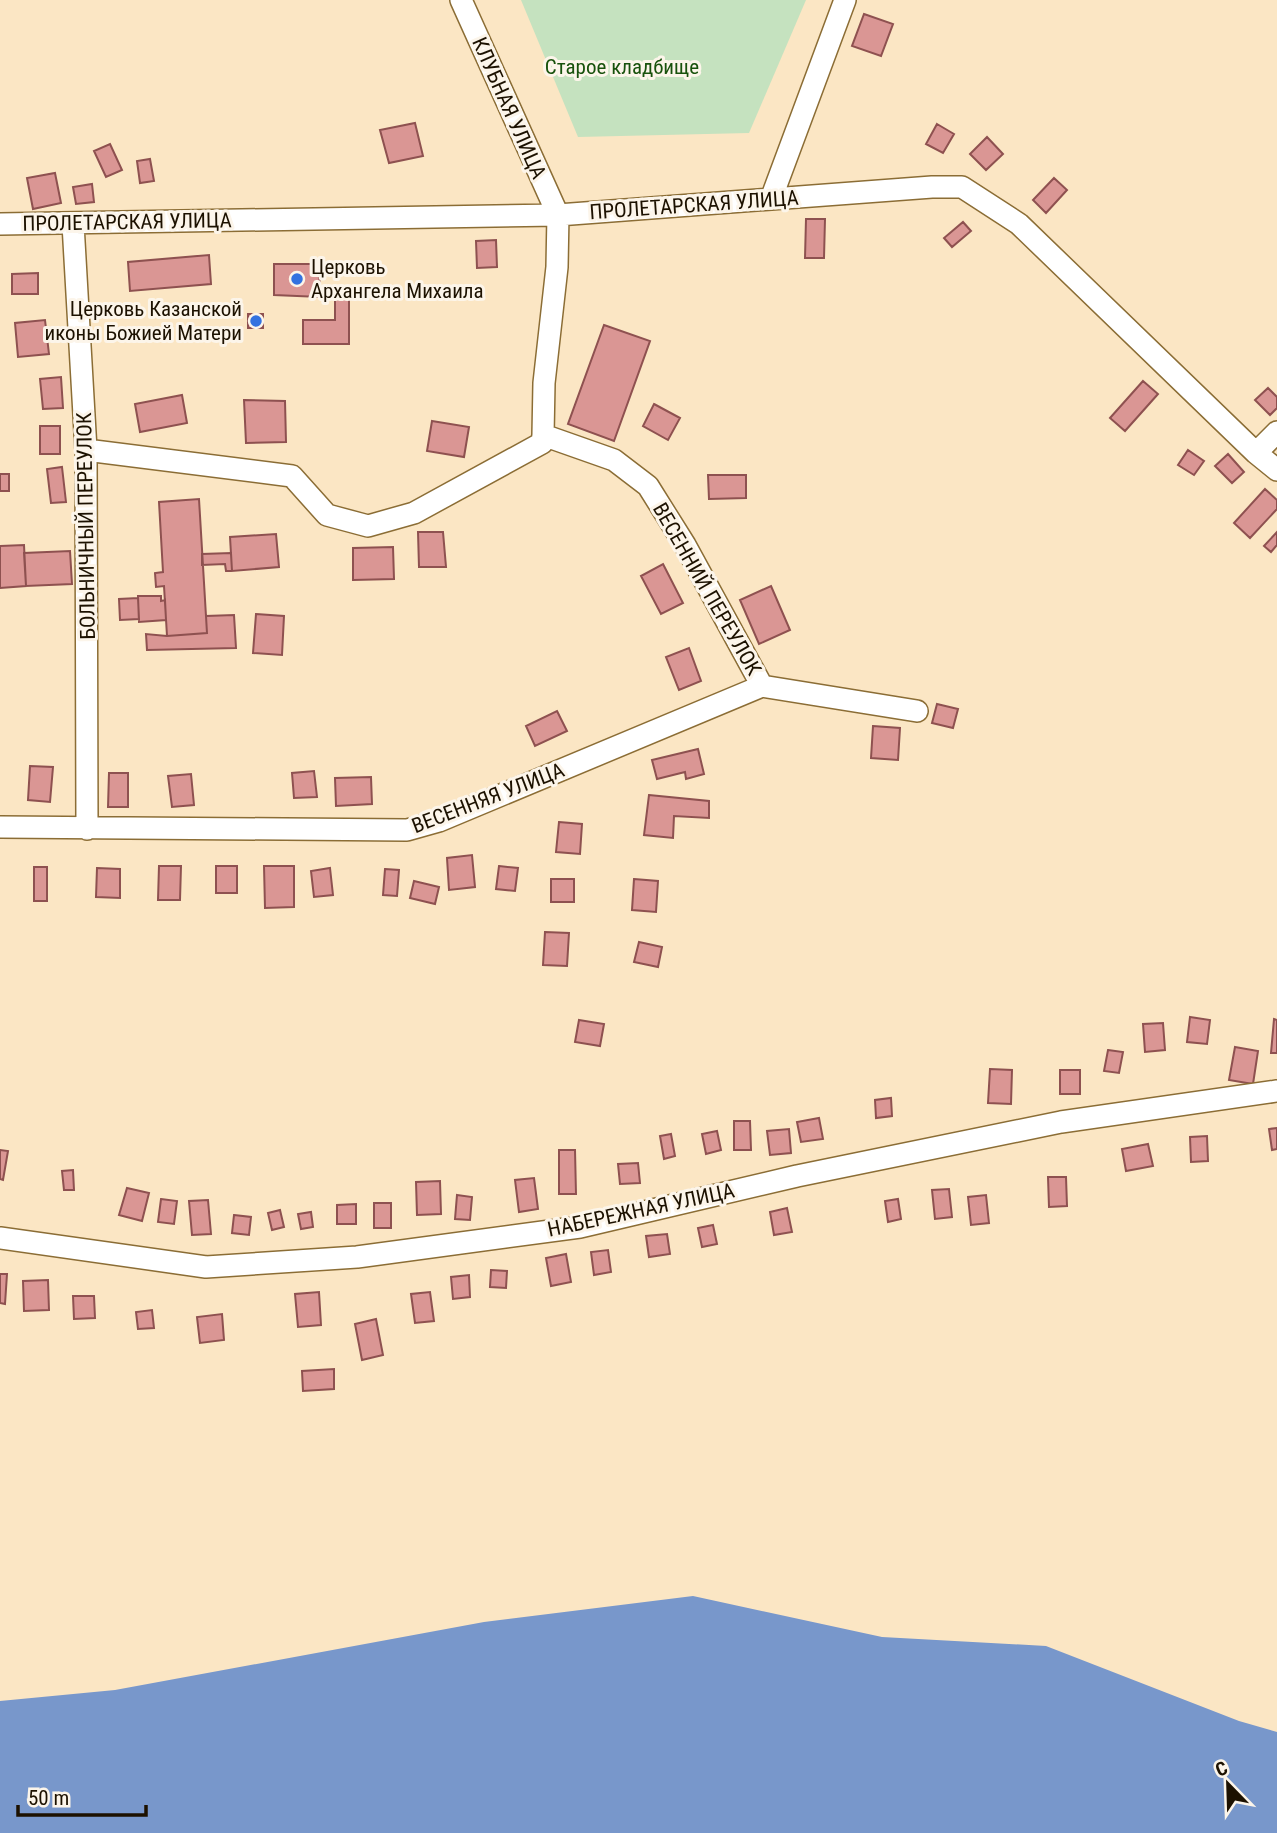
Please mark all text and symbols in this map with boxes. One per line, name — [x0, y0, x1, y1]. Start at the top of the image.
street label: КЛУБНАЯ УЛИЦА — [467, 34, 551, 182]
park label: Старое кладбище — [545, 55, 699, 79]
street label: ПРОЛЕТАРСКАЯ УЛИЦА — [589, 186, 799, 224]
street label: ПРОЛЕТАРСКАЯ УЛИЦА — [22, 208, 232, 236]
place label: Церковь Архангела Михаила — [311, 255, 484, 303]
marker: Церковь Архангела Михаила — [289, 271, 305, 287]
place label: Церковь Казанской иконы Божией Матери — [44, 297, 242, 345]
marker: Церковь Казанской иконы Божией Матери — [248, 313, 264, 329]
street label: БОЛЬНИЧНЫЙ ПЕРЕУЛОК — [72, 412, 100, 640]
street label: ВЕСЕННИЙ ПЕРЕУЛОК — [648, 499, 766, 680]
street label: ВЕСЕННЯЯ УЛИЦА — [408, 758, 568, 838]
street label: НАБЕРЕЖНАЯ УЛИЦА — [545, 1178, 737, 1242]
north arrow — [1193, 1749, 1263, 1819]
text: С — [1212, 1756, 1231, 1782]
scale bar — [18, 1773, 145, 1817]
text: 50 m — [28, 1786, 69, 1810]

